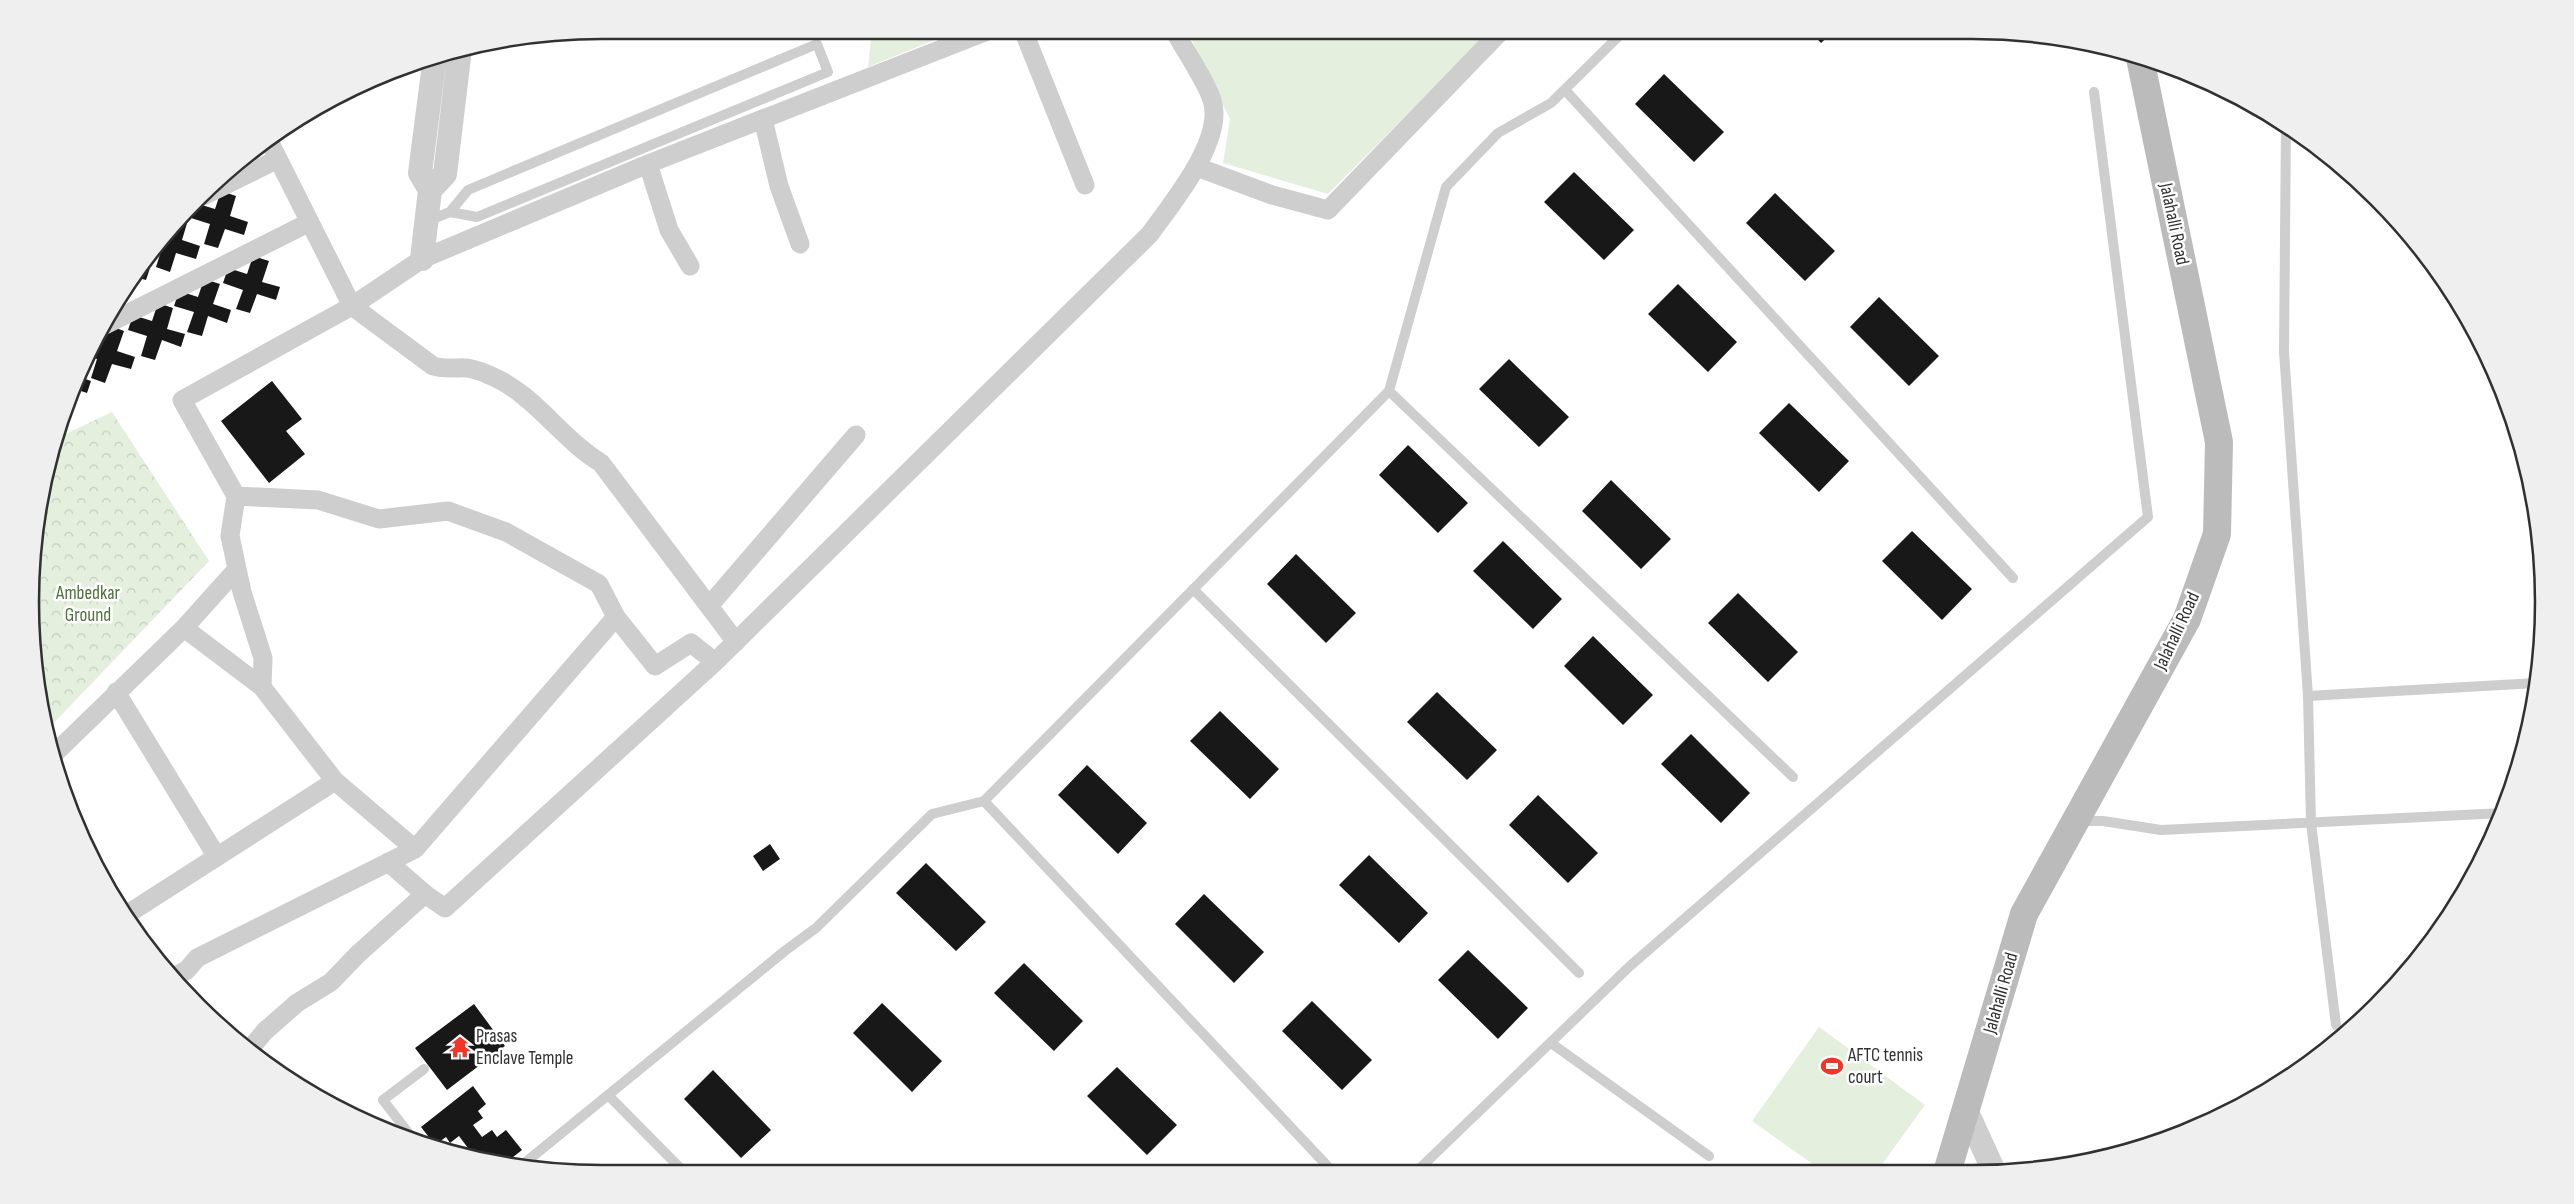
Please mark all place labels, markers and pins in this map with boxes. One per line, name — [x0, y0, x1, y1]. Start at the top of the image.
place label: Prasas Enclave Temple — [476, 1025, 573, 1070]
temple icon: Prasas Enclave Temple — [447, 1034, 473, 1060]
place label: AFTC tennis court — [1847, 1044, 1923, 1089]
sports icon: AFTC tennis court — [1819, 1053, 1845, 1079]

